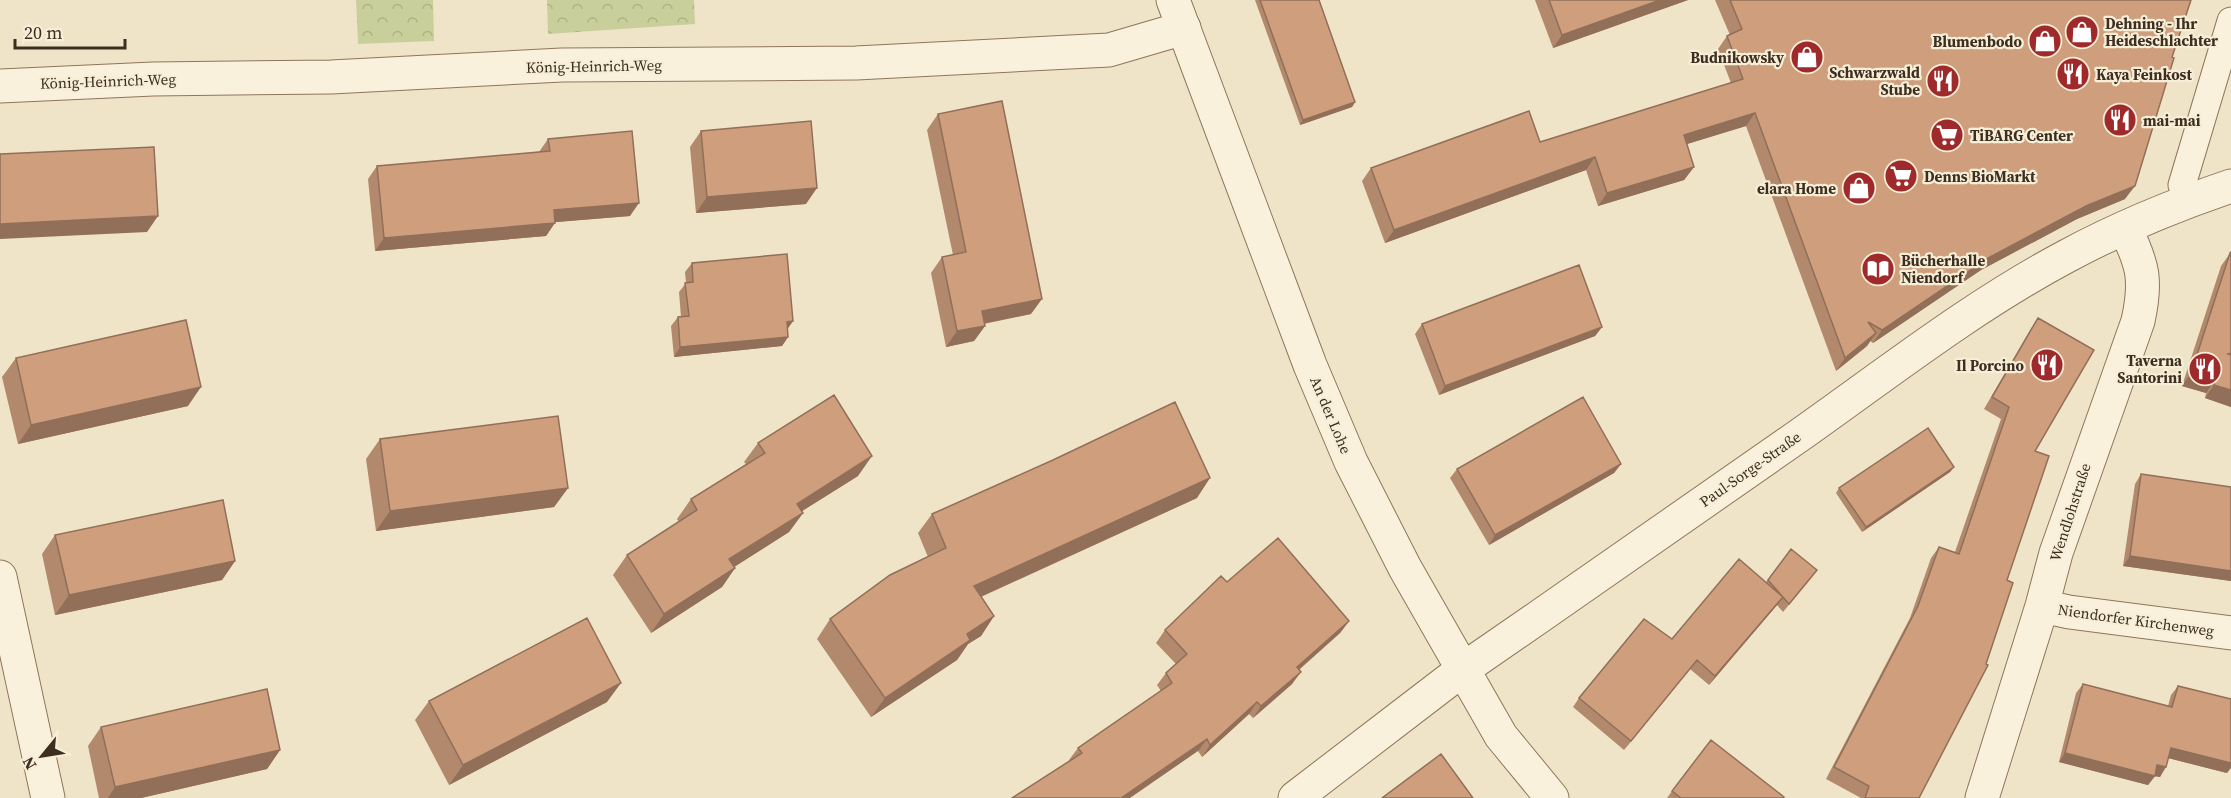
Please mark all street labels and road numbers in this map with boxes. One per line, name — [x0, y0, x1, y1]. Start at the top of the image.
street label: König-Heinrich-Weg — [526, 54, 662, 78]
street label: König-Heinrich-Weg — [40, 68, 177, 94]
street label: An der Lohe — [1305, 373, 1357, 457]
street label: Paul-Sorge-Straße — [1695, 426, 1805, 512]
street label: Wendlohstraße — [2044, 460, 2096, 564]
street label: Niendorfer Kirchenweg — [2057, 599, 2216, 641]

